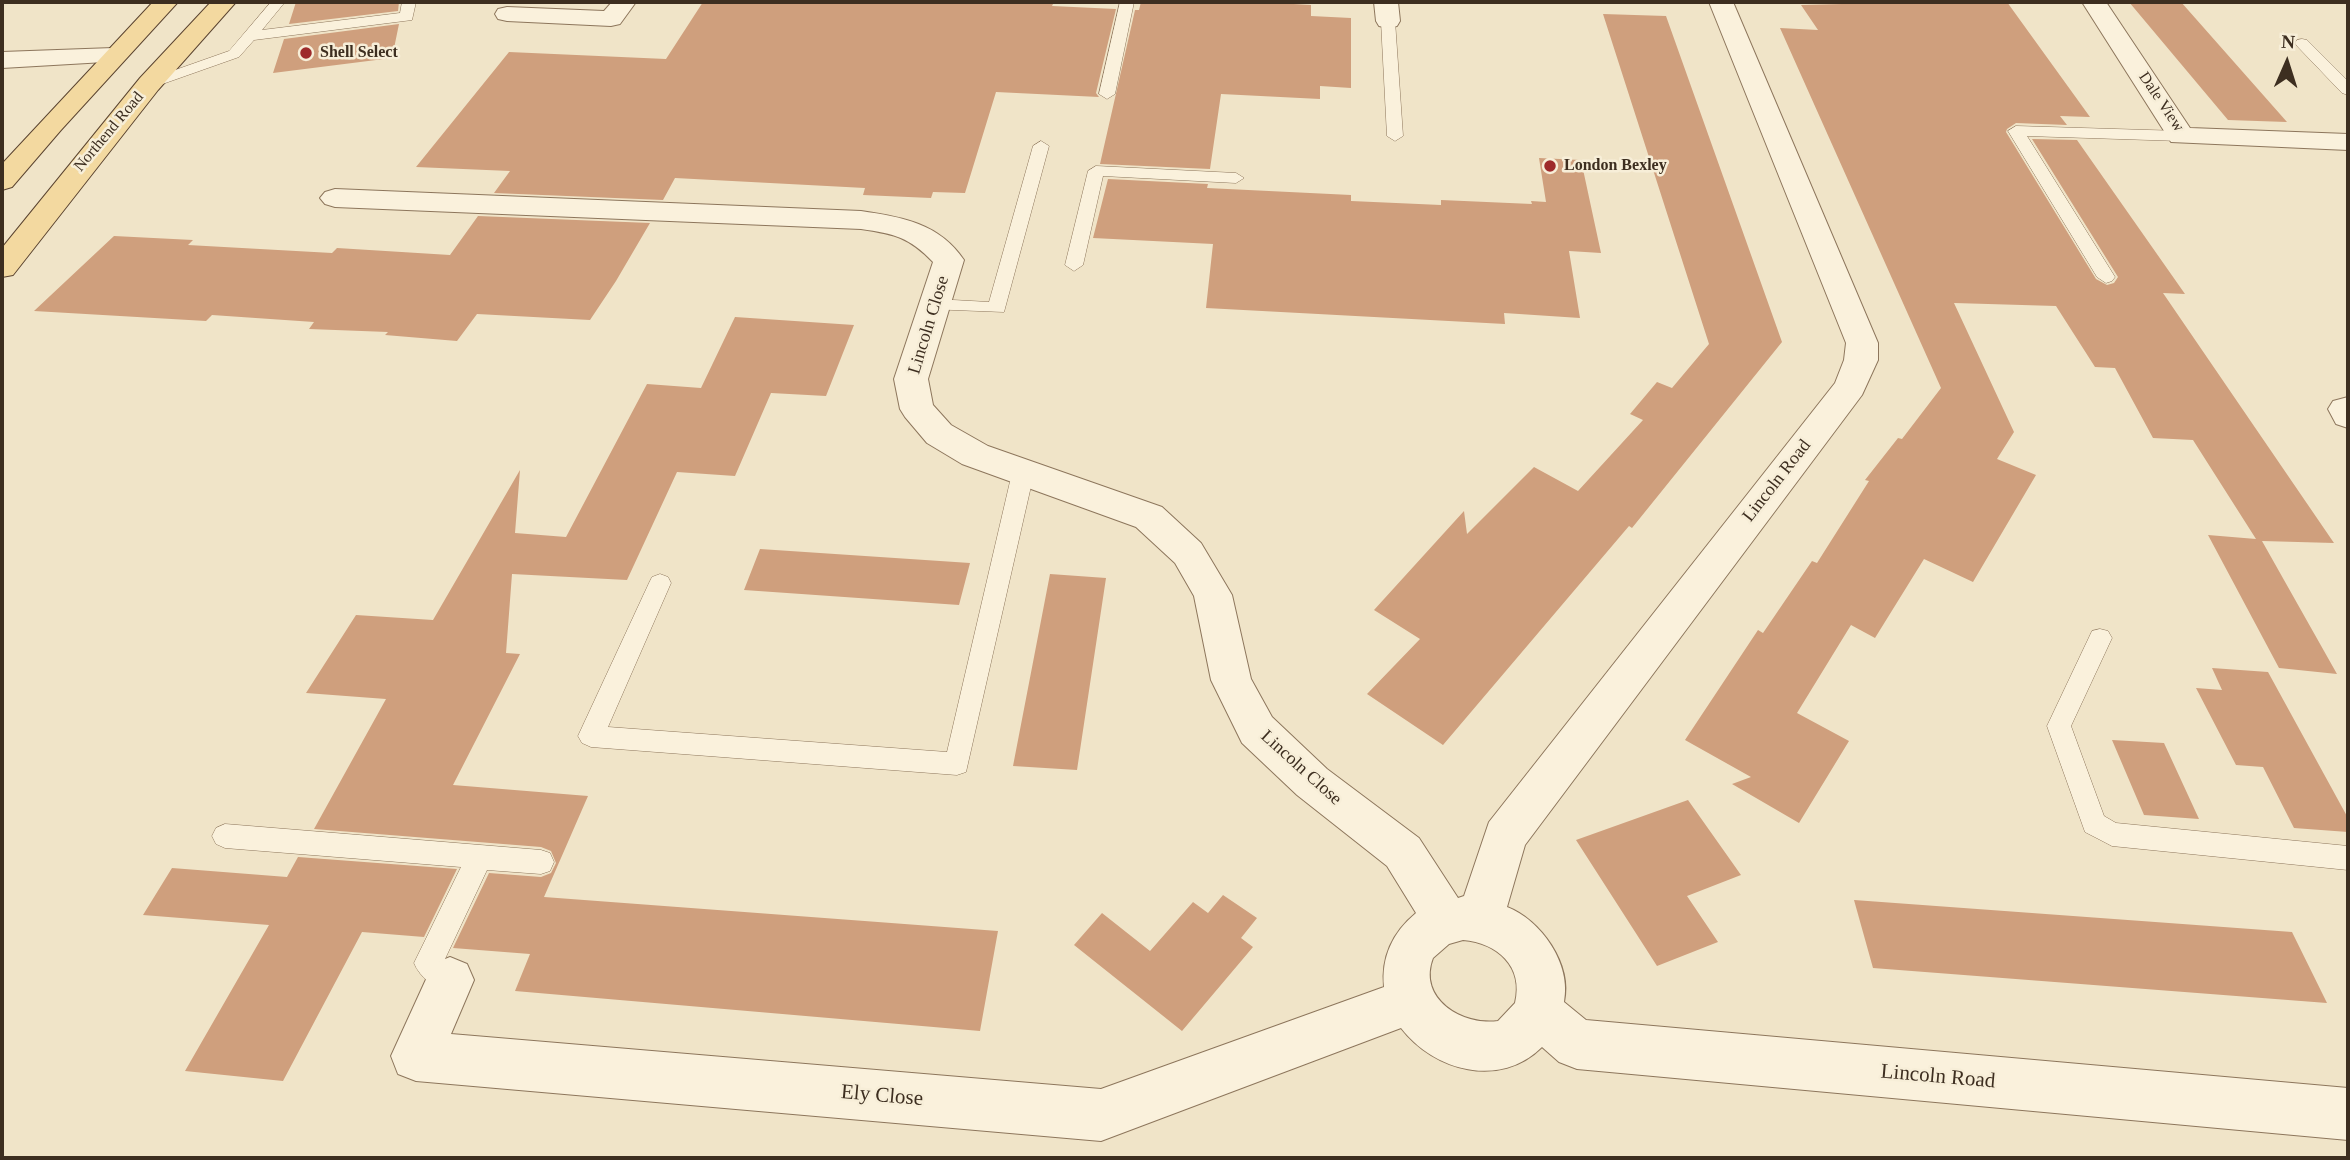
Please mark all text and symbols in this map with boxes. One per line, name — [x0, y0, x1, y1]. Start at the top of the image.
north arrow — [2252, 28, 2322, 98]
text: N — [2281, 31, 2296, 52]
place label: Shell Select — [320, 43, 398, 63]
marker: Shell Select — [298, 45, 314, 61]
street label: Dale View — [2134, 68, 2188, 136]
street label: Northend Road — [70, 88, 148, 176]
place label: London Bexley — [1564, 156, 1667, 176]
marker: London Bexley — [1542, 158, 1558, 174]
street label: Lincoln Close — [904, 273, 954, 377]
street label: Lincoln Road — [1738, 436, 1816, 526]
street label: Lincoln Close — [1256, 726, 1346, 810]
street label: Lincoln Road — [1880, 1059, 1996, 1095]
street label: Ely Close — [840, 1080, 924, 1112]

